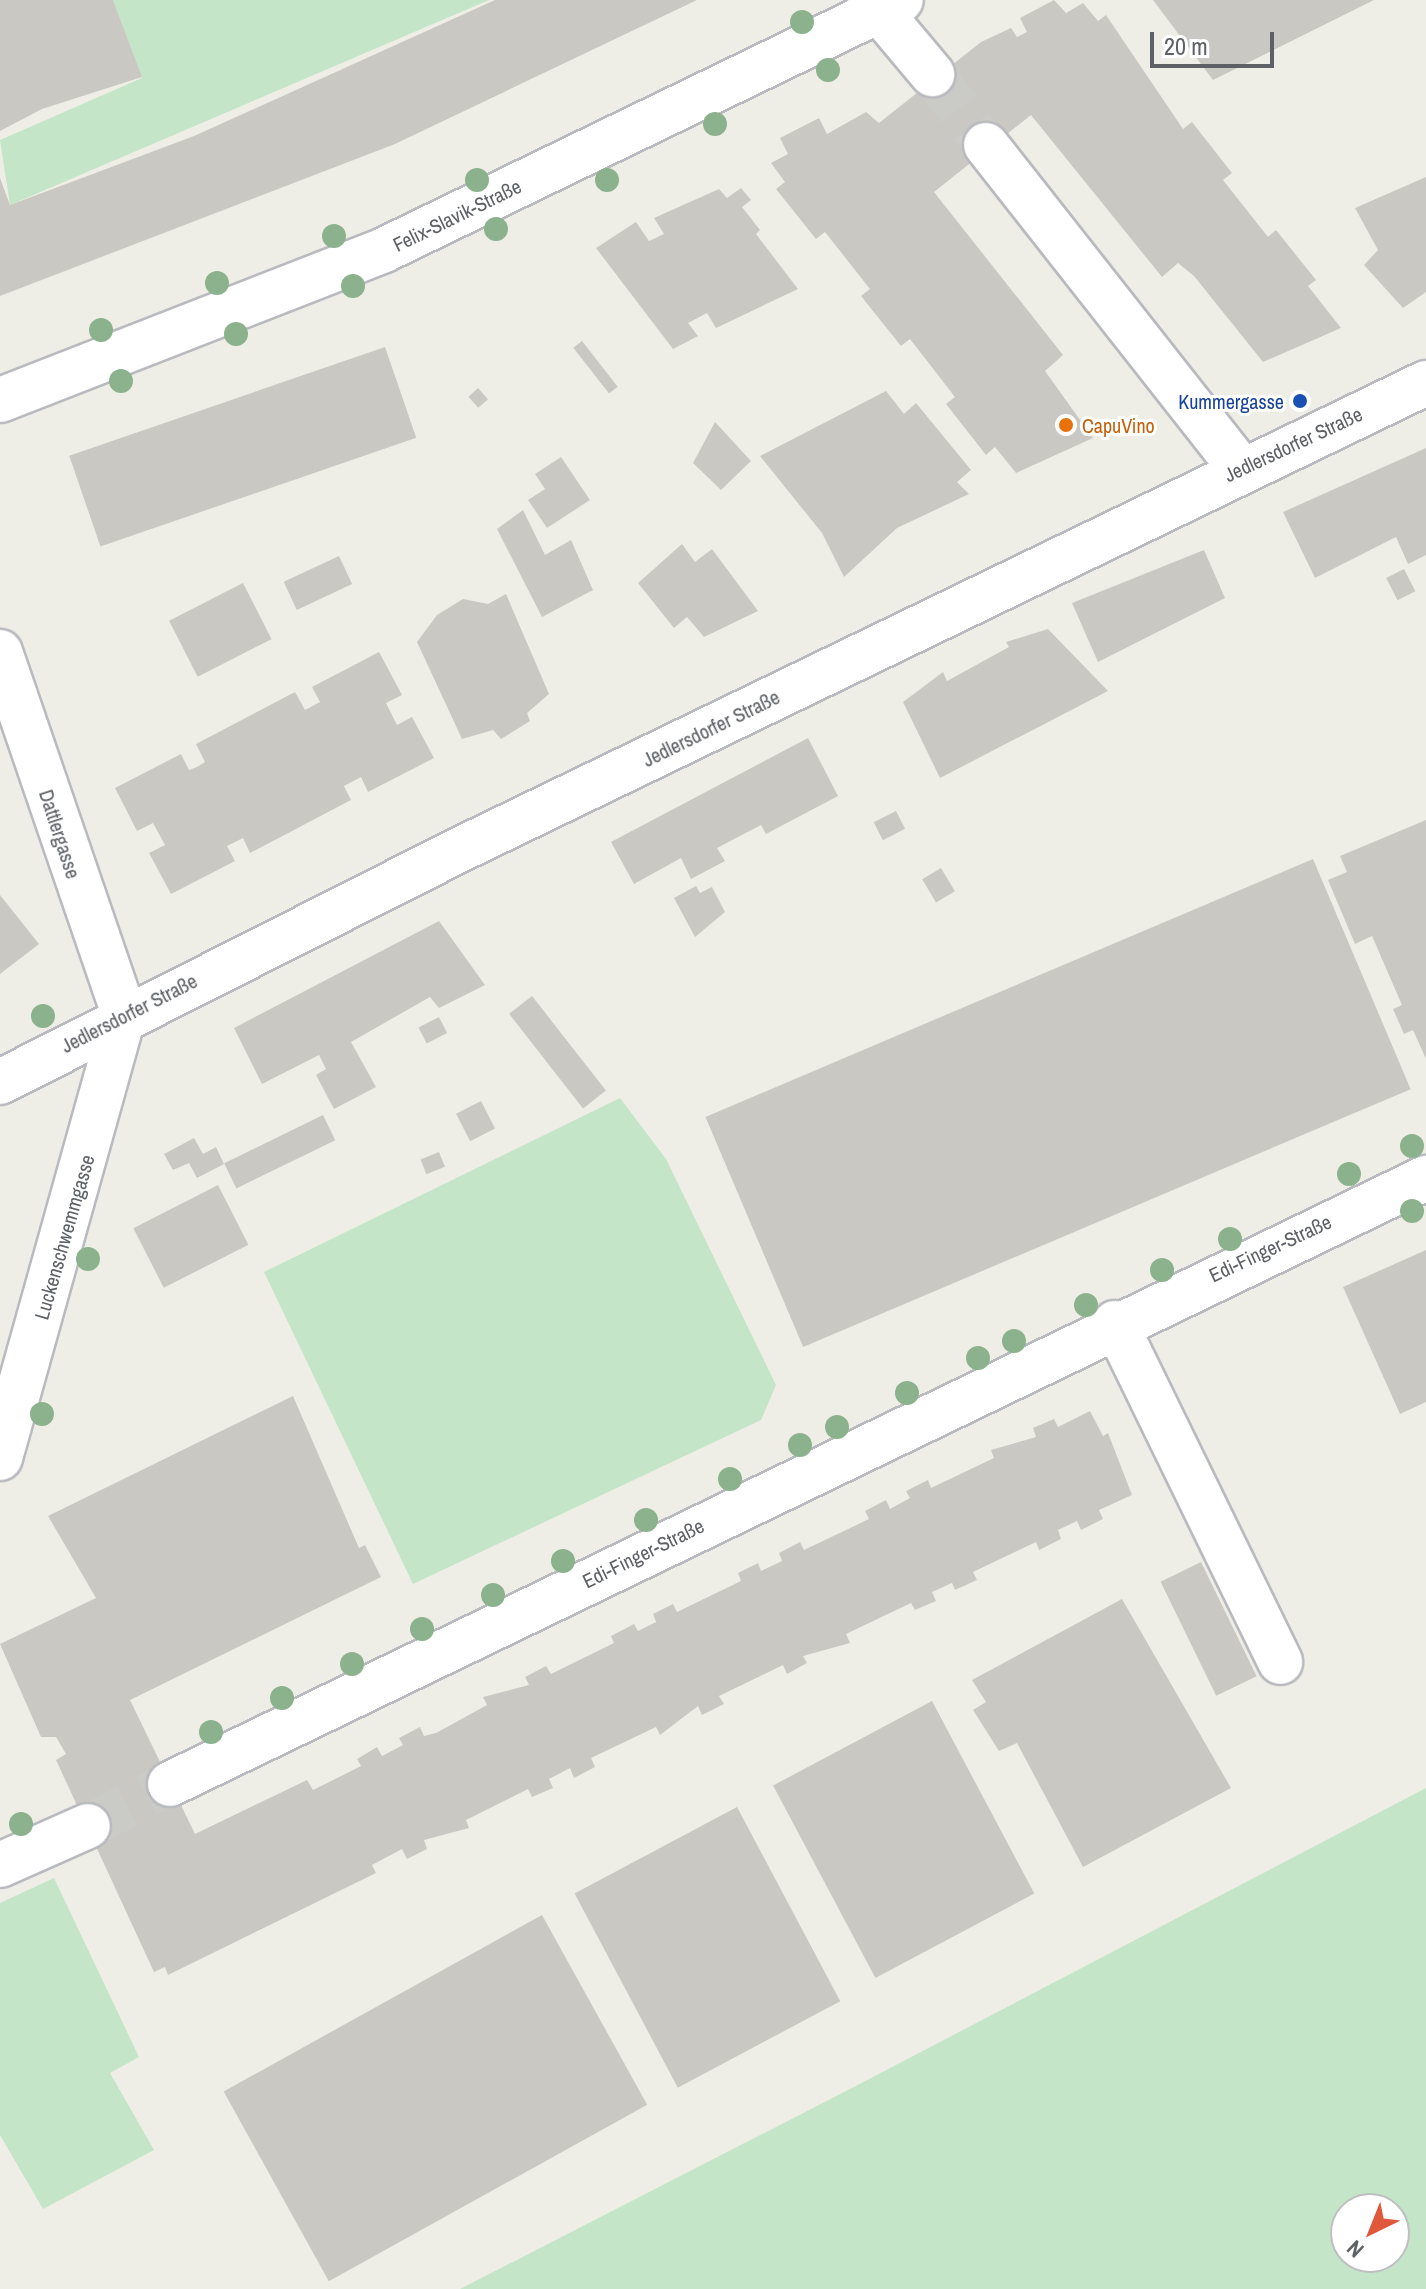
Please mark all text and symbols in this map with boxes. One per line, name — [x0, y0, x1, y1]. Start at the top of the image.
scale bar — [1154, 16, 1278, 66]
text: 20 m — [1164, 30, 1208, 62]
street label: Felix-Slavik-Straße — [389, 174, 525, 256]
place label: Kummergasse — [1178, 389, 1284, 413]
marker: Kummergasse — [1291, 392, 1309, 410]
street label: Jedlersdorfer Straße — [1220, 402, 1366, 486]
place label: CapuVino — [1082, 413, 1155, 437]
marker: CapuVino — [1057, 416, 1075, 434]
street label: Jedlersdorfer Straße — [639, 684, 783, 772]
street label: Dattlergasse — [34, 787, 86, 881]
street label: Jedlersdorfer Straße — [57, 968, 201, 1058]
street label: Luckenschwemmgasse — [29, 1152, 99, 1322]
street label: Edi-Finger-Straße — [1205, 1209, 1335, 1287]
street label: Edi-Finger-Straße — [578, 1513, 708, 1593]
north arrow — [1330, 2193, 1410, 2273]
text: N — [1340, 2234, 1370, 2265]

